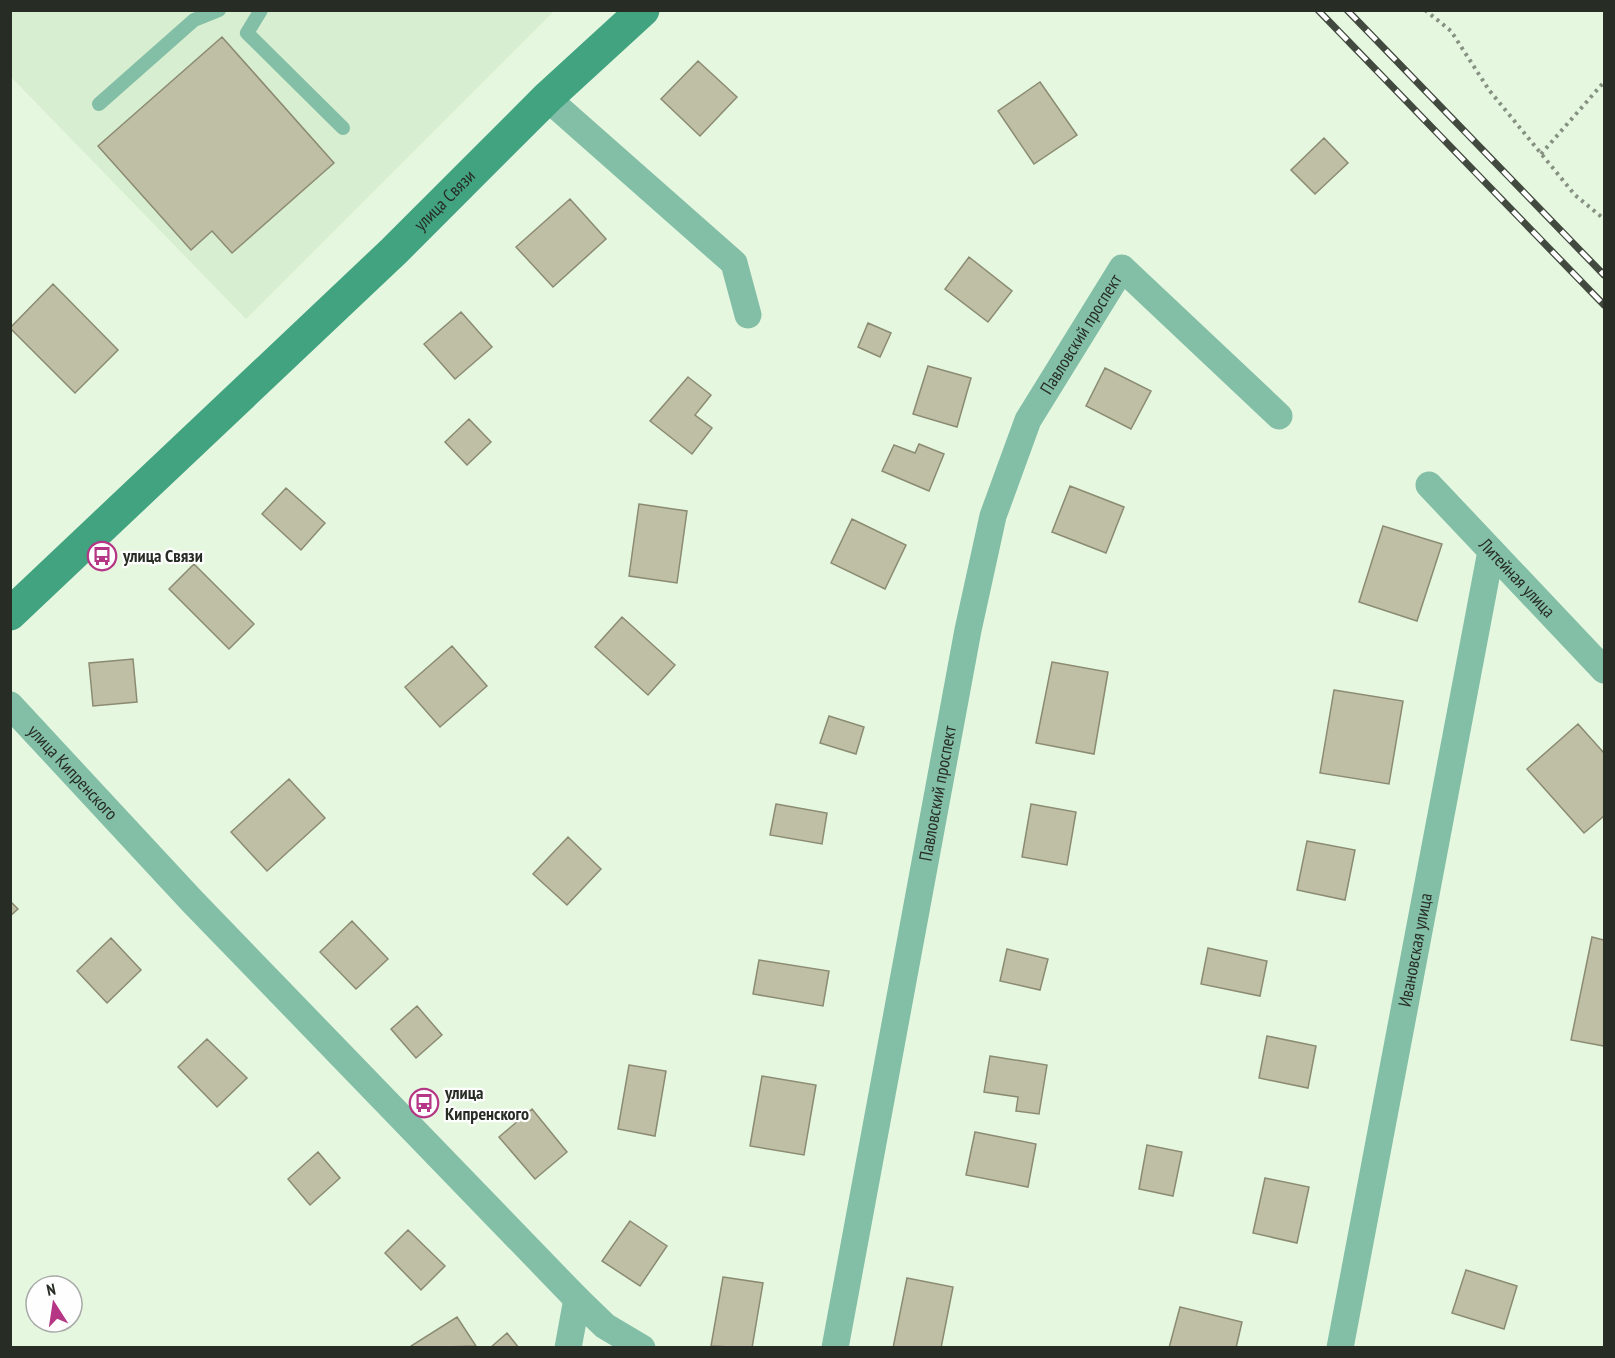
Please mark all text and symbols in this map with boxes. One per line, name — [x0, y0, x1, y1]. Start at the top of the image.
street label: улица Связи — [409, 164, 480, 236]
street label: Павловский проспект — [1035, 269, 1127, 398]
street label: Литейная улица — [1474, 533, 1560, 622]
bus stop icon: улица Связи — [86, 540, 118, 572]
place label: улица Связи — [122, 544, 203, 567]
street label: улица Кипренского — [23, 719, 123, 825]
street label: Павловский проспект — [913, 724, 961, 863]
street label: Ивановская улица — [1393, 891, 1437, 1009]
place label: улица Кипренского — [444, 1081, 529, 1125]
bus stop icon: улица Кипренского — [408, 1087, 440, 1119]
north arrow — [24, 1274, 84, 1334]
text: N — [45, 1279, 57, 1300]

